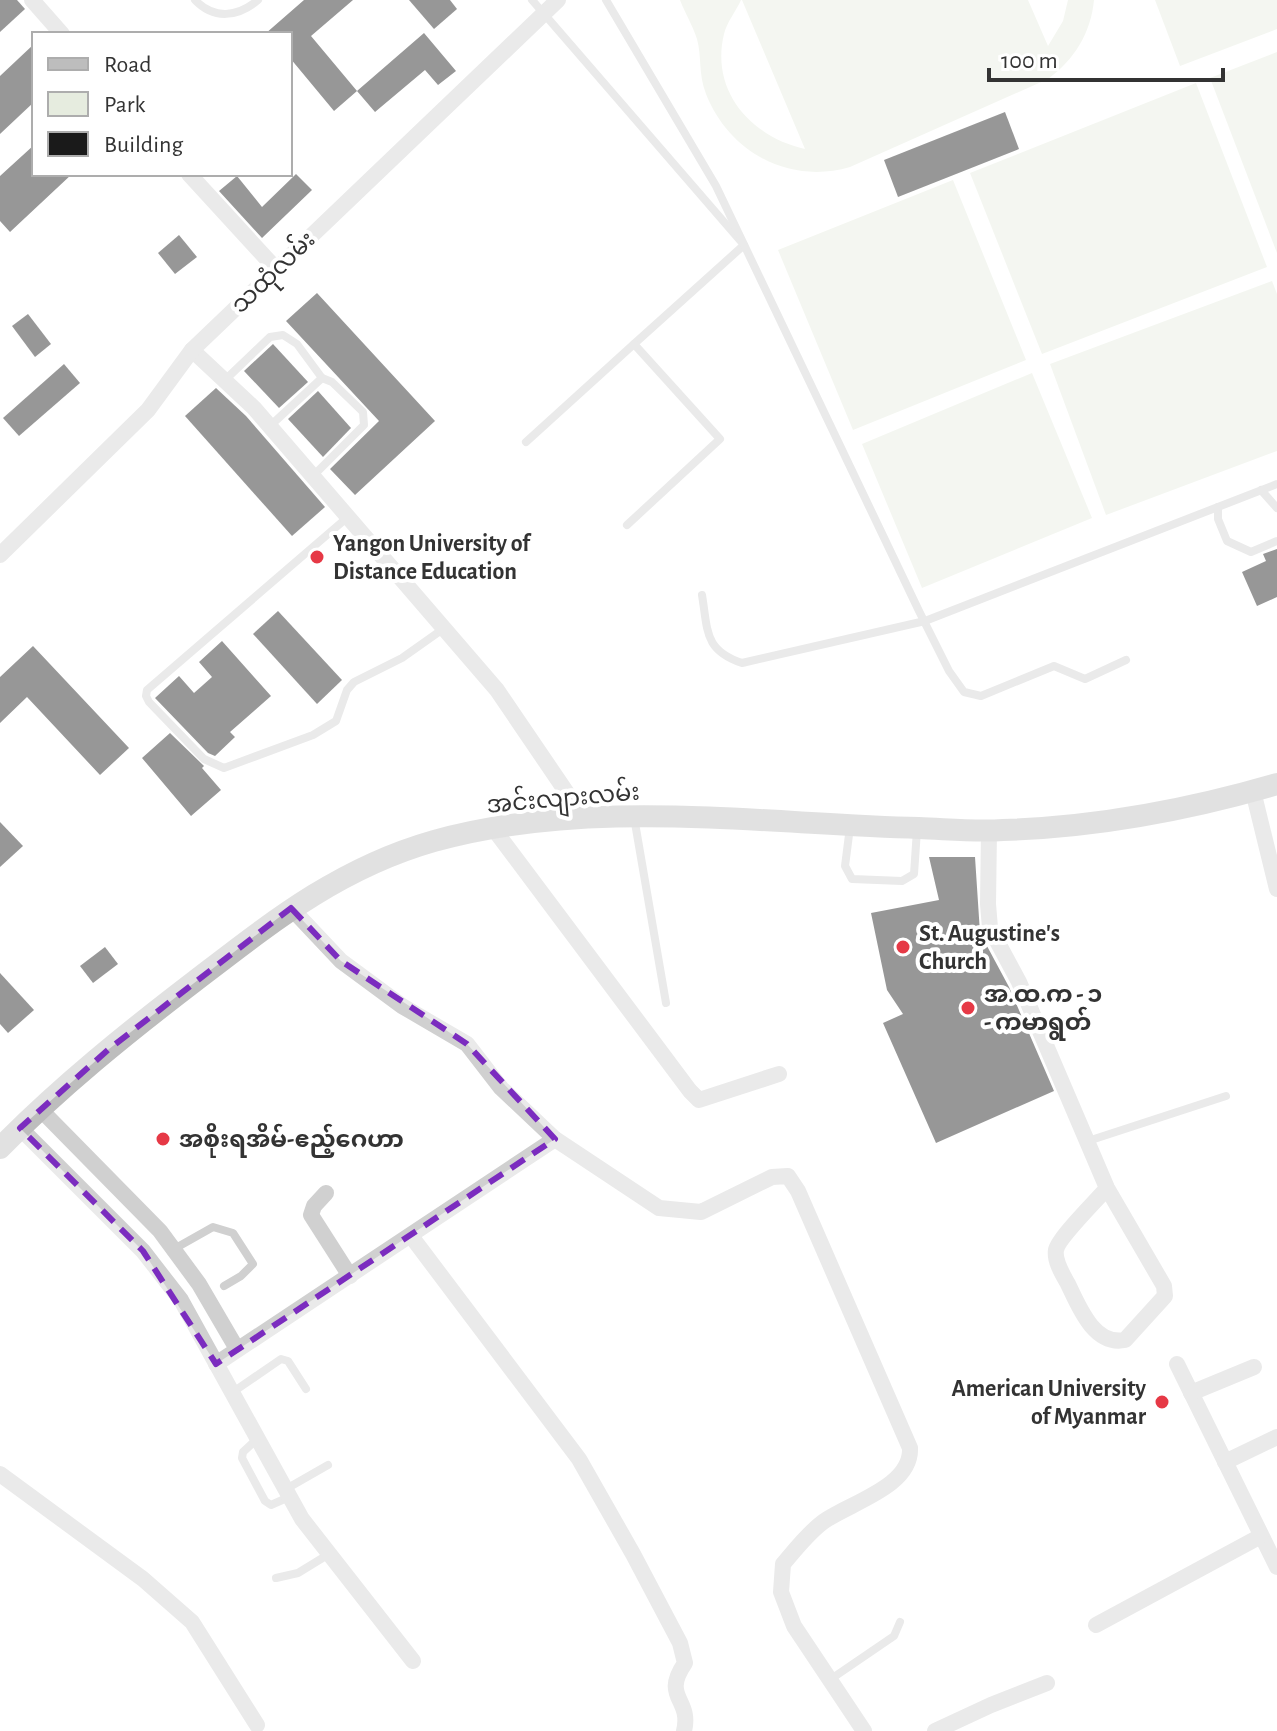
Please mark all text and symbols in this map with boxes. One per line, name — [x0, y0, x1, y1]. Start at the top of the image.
legend — [32, 32, 292, 176]
scale bar — [989, 32, 1223, 82]
text: 100 m — [1001, 49, 1058, 73]
text: Road — [104, 53, 152, 77]
text: Park — [104, 93, 145, 117]
text: Building — [104, 133, 183, 157]
street label: သထုံလမ်း — [224, 224, 324, 322]
place label: Yangon University of Distance Education — [333, 532, 532, 584]
marker: Yangon University of Distance Education — [308, 548, 326, 566]
street label: အင်းလျားလမ်း — [485, 775, 641, 824]
place label: St. Augustine's Church — [919, 922, 1060, 974]
marker: St. Augustine's Church — [894, 938, 912, 956]
place label: အ.ထ.က - ၁ - ကမာရွတ် — [984, 983, 1102, 1041]
marker: အ.ထ.က - ၁ - ကမာရွတ် — [959, 999, 977, 1017]
place label: အစိုးရအိမ်-ဧည့်ဂေဟာ — [179, 1123, 404, 1158]
marker: အစိုးရအိမ်-ဧည့်ဂေဟာ — [154, 1130, 172, 1148]
place label: American University of Myanmar — [951, 1377, 1147, 1429]
marker: American University of Myanmar — [1153, 1393, 1171, 1411]

